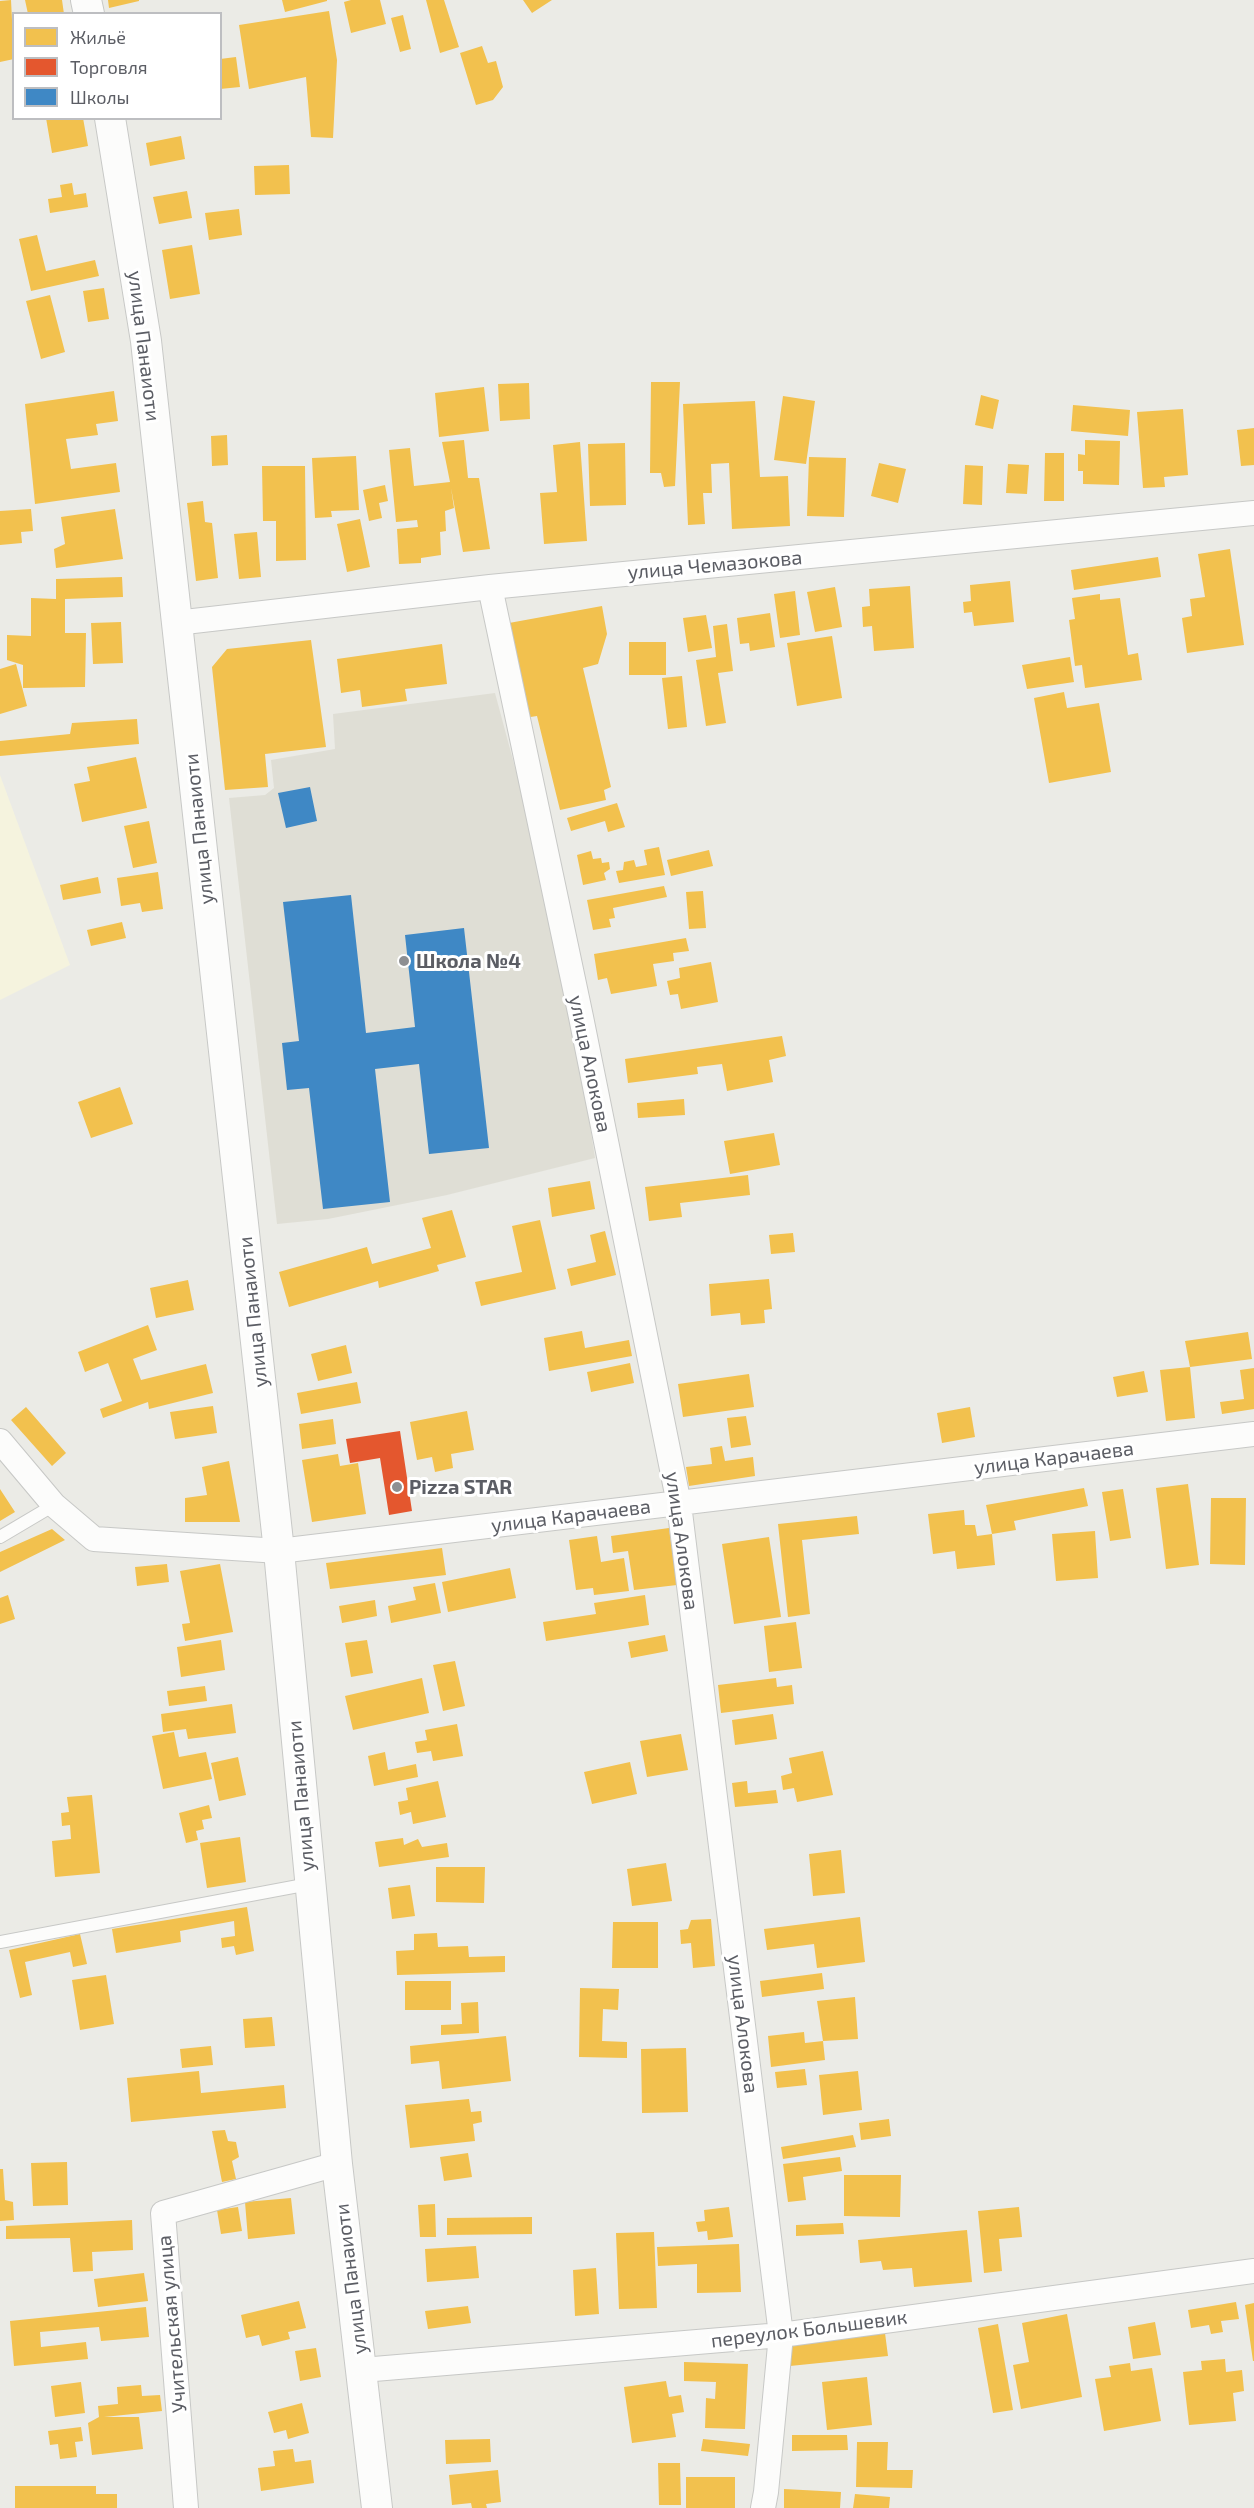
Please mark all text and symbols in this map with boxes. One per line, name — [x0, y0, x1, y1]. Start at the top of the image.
legend — [12, 12, 222, 120]
text: Жильё — [70, 26, 126, 48]
text: Торговля — [70, 56, 148, 78]
text: Школы — [70, 86, 130, 108]
street label: улица Панаиоти — [123, 269, 165, 423]
street label: улица Чемазокова — [627, 545, 803, 585]
street label: улица Панаиоти — [179, 752, 219, 906]
place label: Школа №4 — [416, 949, 521, 973]
marker: Школа №4 — [397, 954, 411, 968]
street label: улица Алокова — [564, 993, 616, 1135]
street label: улица Панаиоти — [233, 1235, 273, 1389]
street label: улица Карачаева — [973, 1436, 1135, 1480]
street label: улица Алокова — [660, 1470, 704, 1612]
place label: Pizza STAR — [409, 1475, 512, 1499]
marker: Pizza STAR — [390, 1480, 404, 1494]
street label: улица Карачаева — [490, 1494, 652, 1538]
street label: улица Панаиоти — [282, 1719, 320, 1873]
street label: улица Алокова — [723, 1953, 763, 2095]
street label: улица Панаиоти — [330, 2202, 372, 2356]
street label: Учительская улица — [152, 2234, 192, 2414]
street label: переулок Большевик — [709, 2305, 909, 2353]

